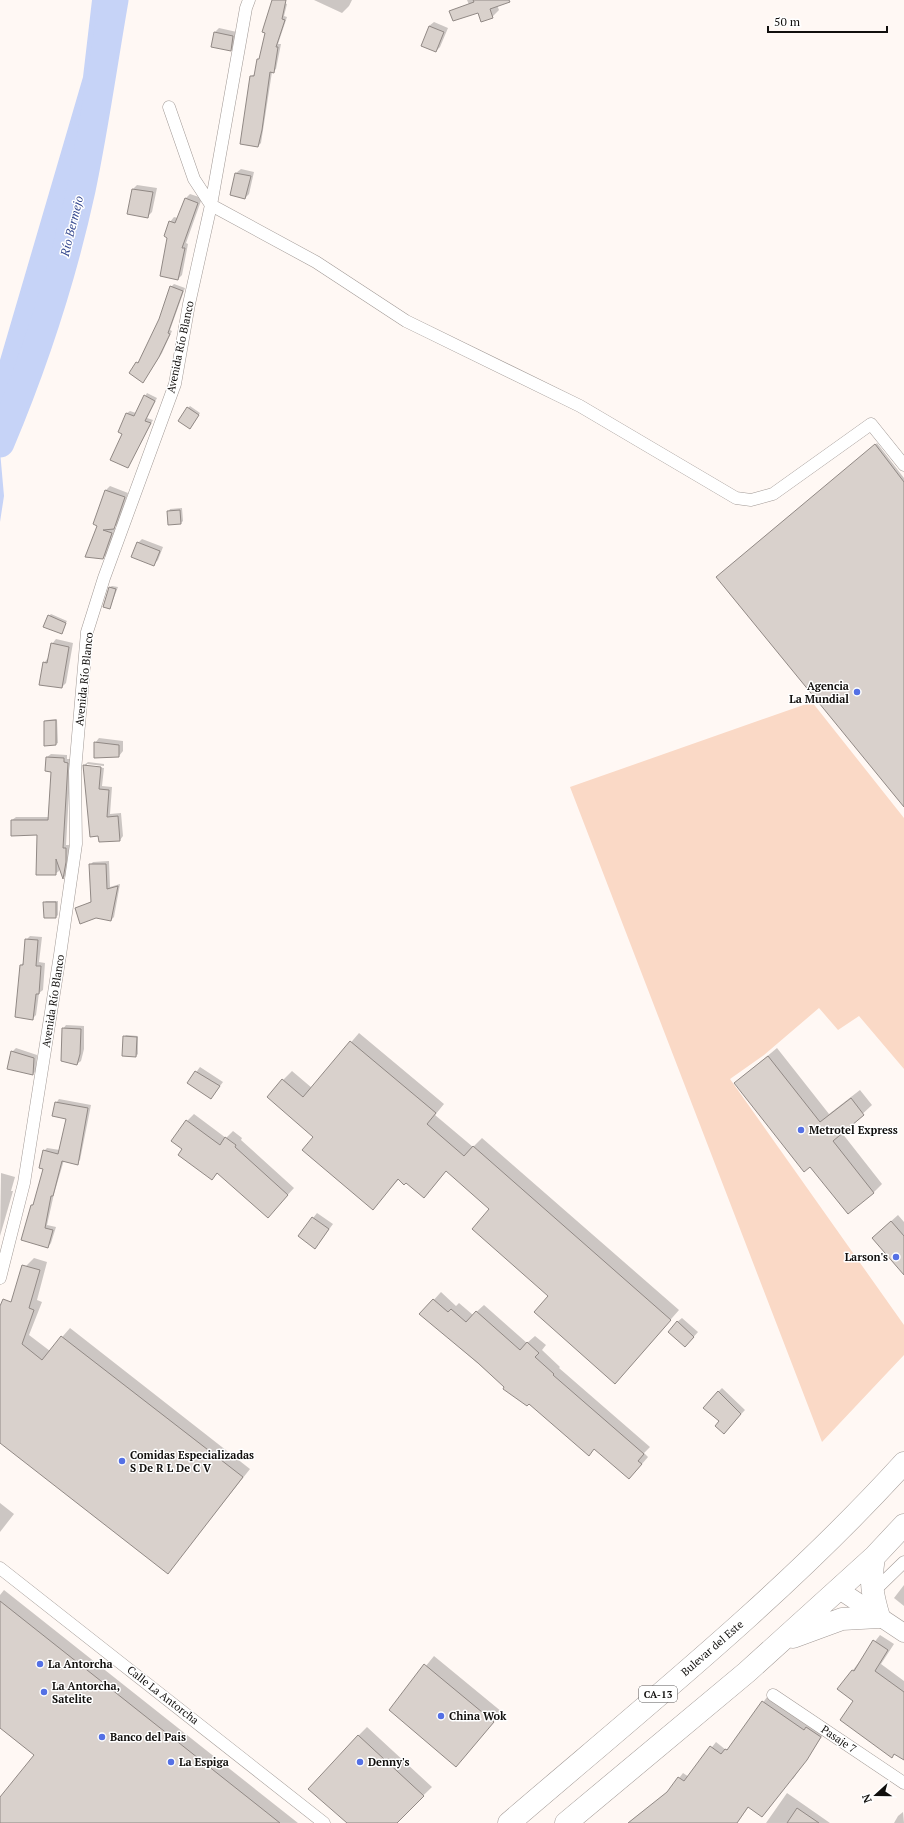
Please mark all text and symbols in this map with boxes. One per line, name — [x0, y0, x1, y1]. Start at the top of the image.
scale bar — [768, 8, 887, 34]
text: 50 m — [774, 14, 801, 29]
water label: Río Bermejo — [57, 194, 86, 259]
street label: Avenida Río Blanco — [163, 300, 197, 394]
street label: Avenida Río Blanco — [72, 631, 96, 727]
place label: Agencia La Mundial — [789, 679, 849, 706]
marker: Agencia La Mundial — [852, 687, 862, 697]
street label: Avenida Río Blanco — [39, 953, 67, 1049]
place label: Metrotel Express — [809, 1123, 898, 1137]
marker: Metrotel Express — [796, 1125, 806, 1135]
place label: Larson's — [845, 1250, 888, 1264]
marker: Larson's — [891, 1252, 901, 1262]
place label: Comidas Especializadas S De R L De C V — [130, 1448, 254, 1475]
marker: Comidas Especializadas S De R L De C V — [117, 1456, 127, 1466]
street label: Bulevar del Este — [678, 1617, 746, 1679]
place label: La Antorcha — [48, 1657, 113, 1671]
marker: La Antorcha — [35, 1659, 45, 1669]
street label: Calle La Antorcha — [124, 1663, 202, 1728]
place label: La Antorcha, Satelite — [52, 1679, 120, 1706]
road number: CA-13 — [639, 1686, 677, 1702]
marker: La Antorcha, Satelite — [39, 1687, 49, 1697]
place label: China Wok — [449, 1709, 507, 1723]
marker: China Wok — [436, 1711, 446, 1721]
street label: Pasaje 7 — [819, 1722, 859, 1756]
place label: Banco del Pais — [110, 1730, 186, 1744]
marker: Banco del Pais — [97, 1732, 107, 1742]
place label: La Espiga — [179, 1755, 229, 1769]
place label: Denny's — [368, 1755, 409, 1769]
marker: La Espiga — [166, 1757, 176, 1767]
marker: Denny's — [355, 1757, 365, 1767]
north arrow — [856, 1775, 896, 1815]
text: N — [858, 1792, 875, 1805]

